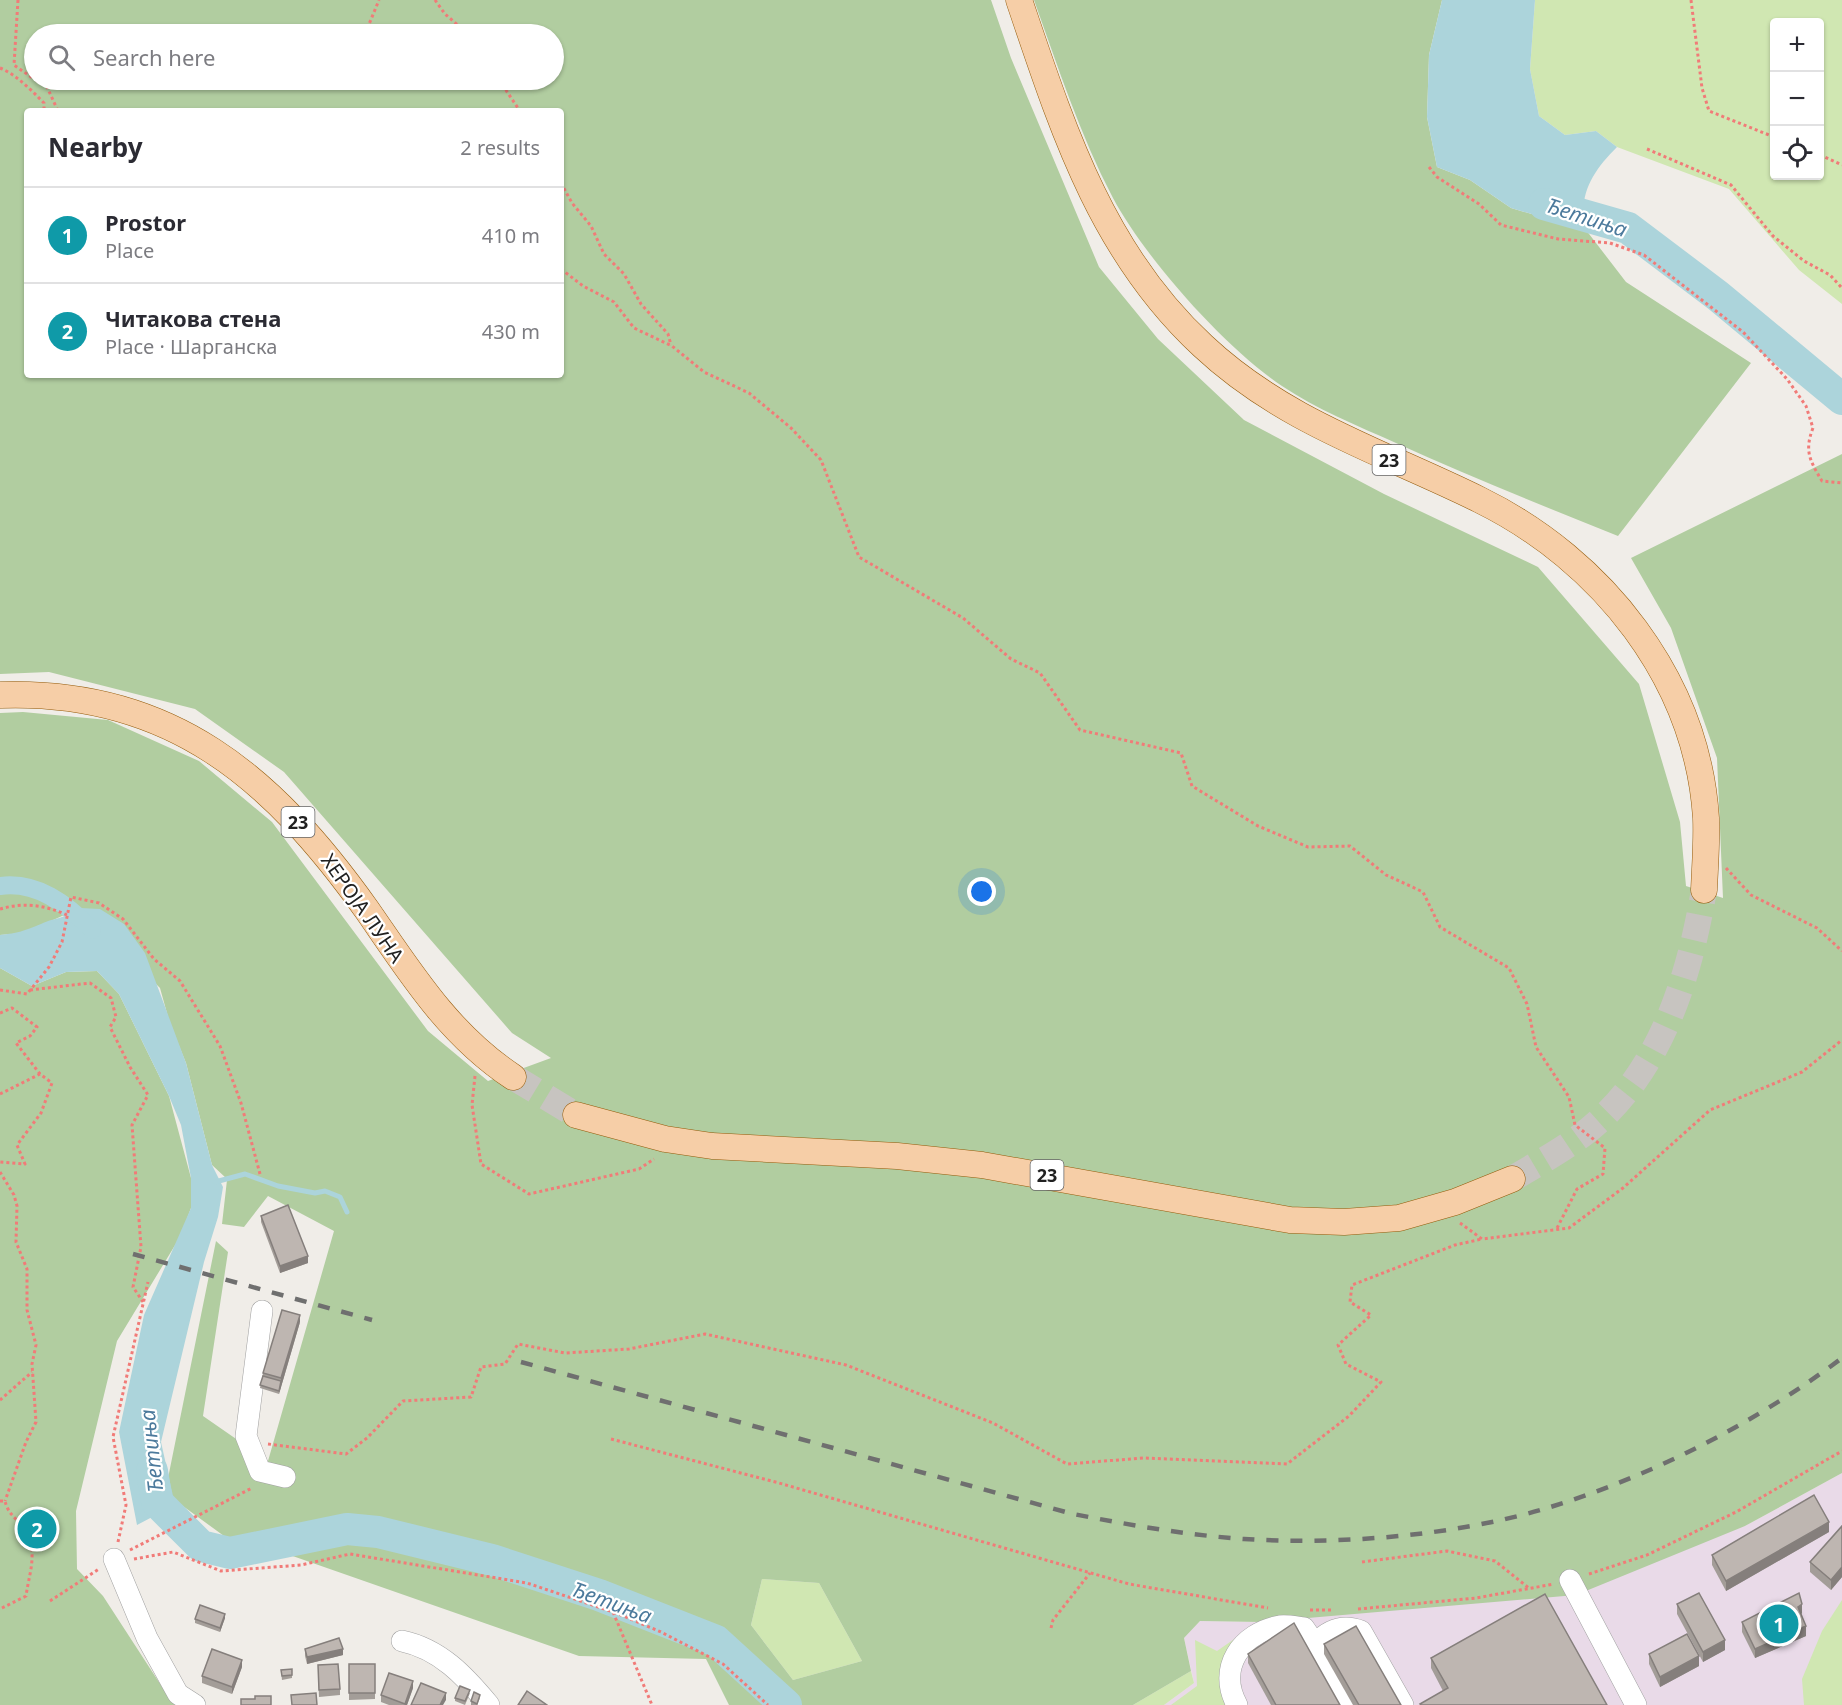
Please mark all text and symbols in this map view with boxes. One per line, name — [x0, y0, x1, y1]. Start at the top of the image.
map controls — [1770, 18, 1824, 180]
button: + — [1770, 18, 1824, 72]
search box — [24, 24, 564, 90]
icon: search — [45, 41, 78, 74]
text: Search here — [93, 42, 215, 72]
button: − — [1770, 72, 1824, 126]
button: locate — [1770, 126, 1824, 180]
text: Nearby — [48, 129, 143, 165]
text: 2 results — [460, 134, 540, 161]
water label: Ђетиња — [1543, 191, 1631, 243]
text: Prostor — [105, 207, 186, 237]
text: 1 — [62, 222, 73, 249]
text: 410 m — [482, 222, 540, 249]
text: Place — [105, 237, 154, 264]
text: Читакова стена — [105, 303, 281, 333]
text: 2 — [62, 318, 73, 345]
text: 430 m — [482, 318, 540, 345]
text: Place · Шарганска — [105, 333, 277, 360]
road number: 23 — [1372, 445, 1406, 475]
road number: 23 — [282, 807, 314, 837]
street label: ХЕРОЈА ЛУНА — [315, 848, 411, 968]
your location — [967, 877, 996, 906]
road number: 23 — [1030, 1160, 1064, 1190]
water label: Ђетиња — [133, 1408, 169, 1494]
pin: 2 — [18, 1506, 57, 1552]
water label: Ђетиња — [568, 1575, 656, 1629]
pin: 1 — [1760, 1602, 1798, 1646]

